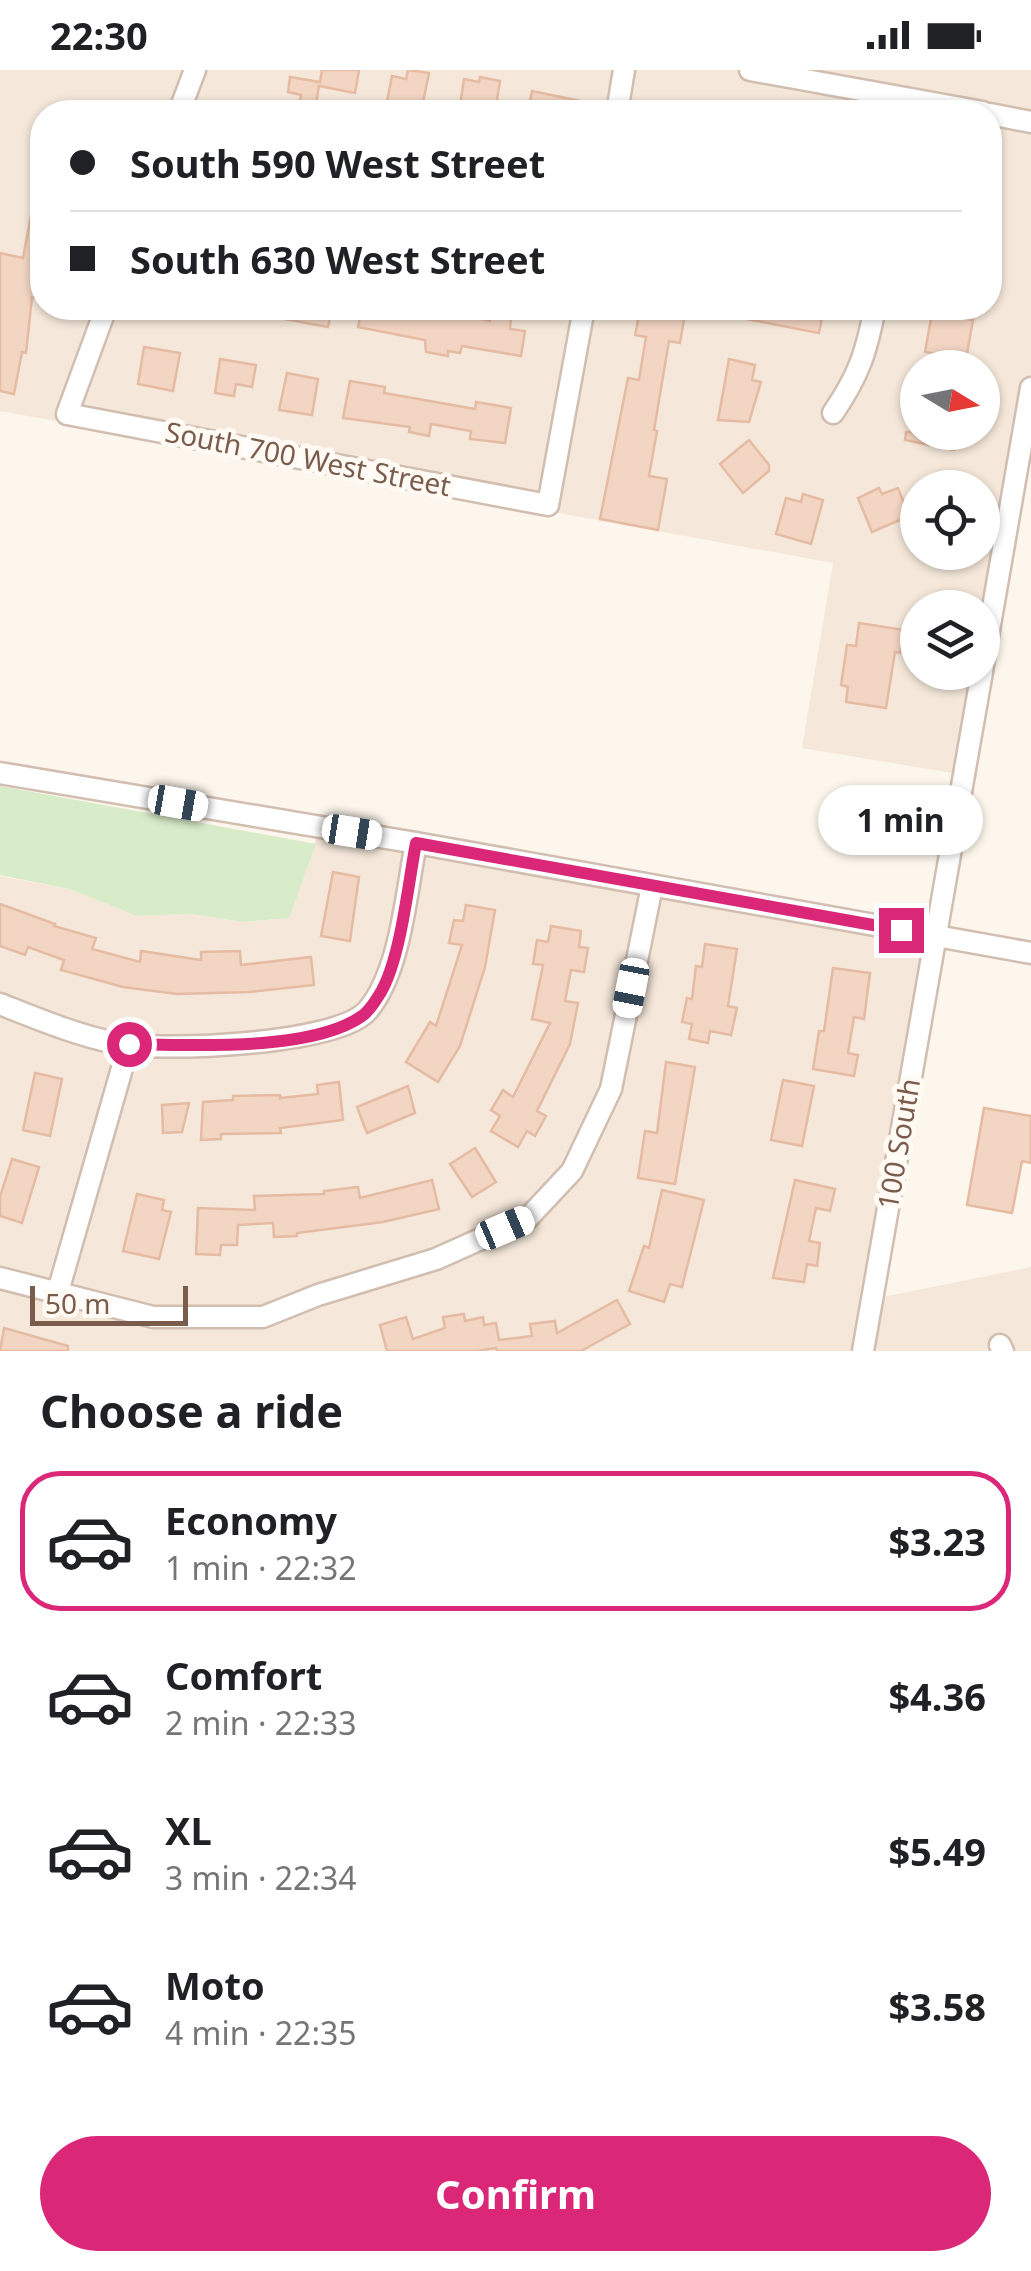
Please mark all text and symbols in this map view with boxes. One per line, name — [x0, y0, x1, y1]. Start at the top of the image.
text: 22:30 — [50, 9, 148, 61]
text: South 590 West Street — [130, 137, 545, 189]
text: South 630 West Street — [130, 233, 545, 285]
north arrow — [900, 350, 1000, 450]
map controls — [900, 350, 1000, 690]
street label: South 700 West Street — [162, 412, 454, 504]
button: locate — [900, 470, 1000, 570]
button: layers — [900, 590, 1000, 690]
car — [146, 783, 210, 823]
callout: 1 min — [818, 785, 984, 855]
text: 1 min — [856, 798, 945, 841]
car — [320, 812, 384, 852]
route end — [879, 908, 924, 953]
car — [611, 956, 651, 1020]
route start — [107, 1022, 152, 1067]
street label: 100 South — [868, 1075, 928, 1212]
car — [472, 1202, 538, 1254]
scale bar — [30, 1281, 188, 1326]
text: 50 m — [45, 1284, 111, 1322]
text: Choose a ride — [40, 1380, 343, 1441]
text: Economy — [165, 1494, 337, 1546]
icon: car — [45, 1496, 135, 1586]
text: $3.23 — [888, 1515, 986, 1567]
text: 1 min · 22:32 — [165, 1546, 357, 1589]
text: Comfort — [165, 1649, 322, 1701]
icon: car — [45, 1651, 135, 1741]
text: $4.36 — [888, 1670, 986, 1722]
text: 2 min · 22:33 — [165, 1701, 357, 1744]
text: XL — [165, 1804, 212, 1856]
icon: car — [45, 1806, 135, 1896]
text: $5.49 — [888, 1825, 986, 1877]
text: 3 min · 22:34 — [165, 1856, 357, 1899]
text: Moto — [165, 1959, 265, 2011]
icon: car — [45, 1961, 135, 2051]
text: $3.58 — [888, 1980, 986, 2032]
text: 4 min · 22:35 — [165, 2011, 357, 2054]
button: Confirm — [40, 2136, 991, 2251]

